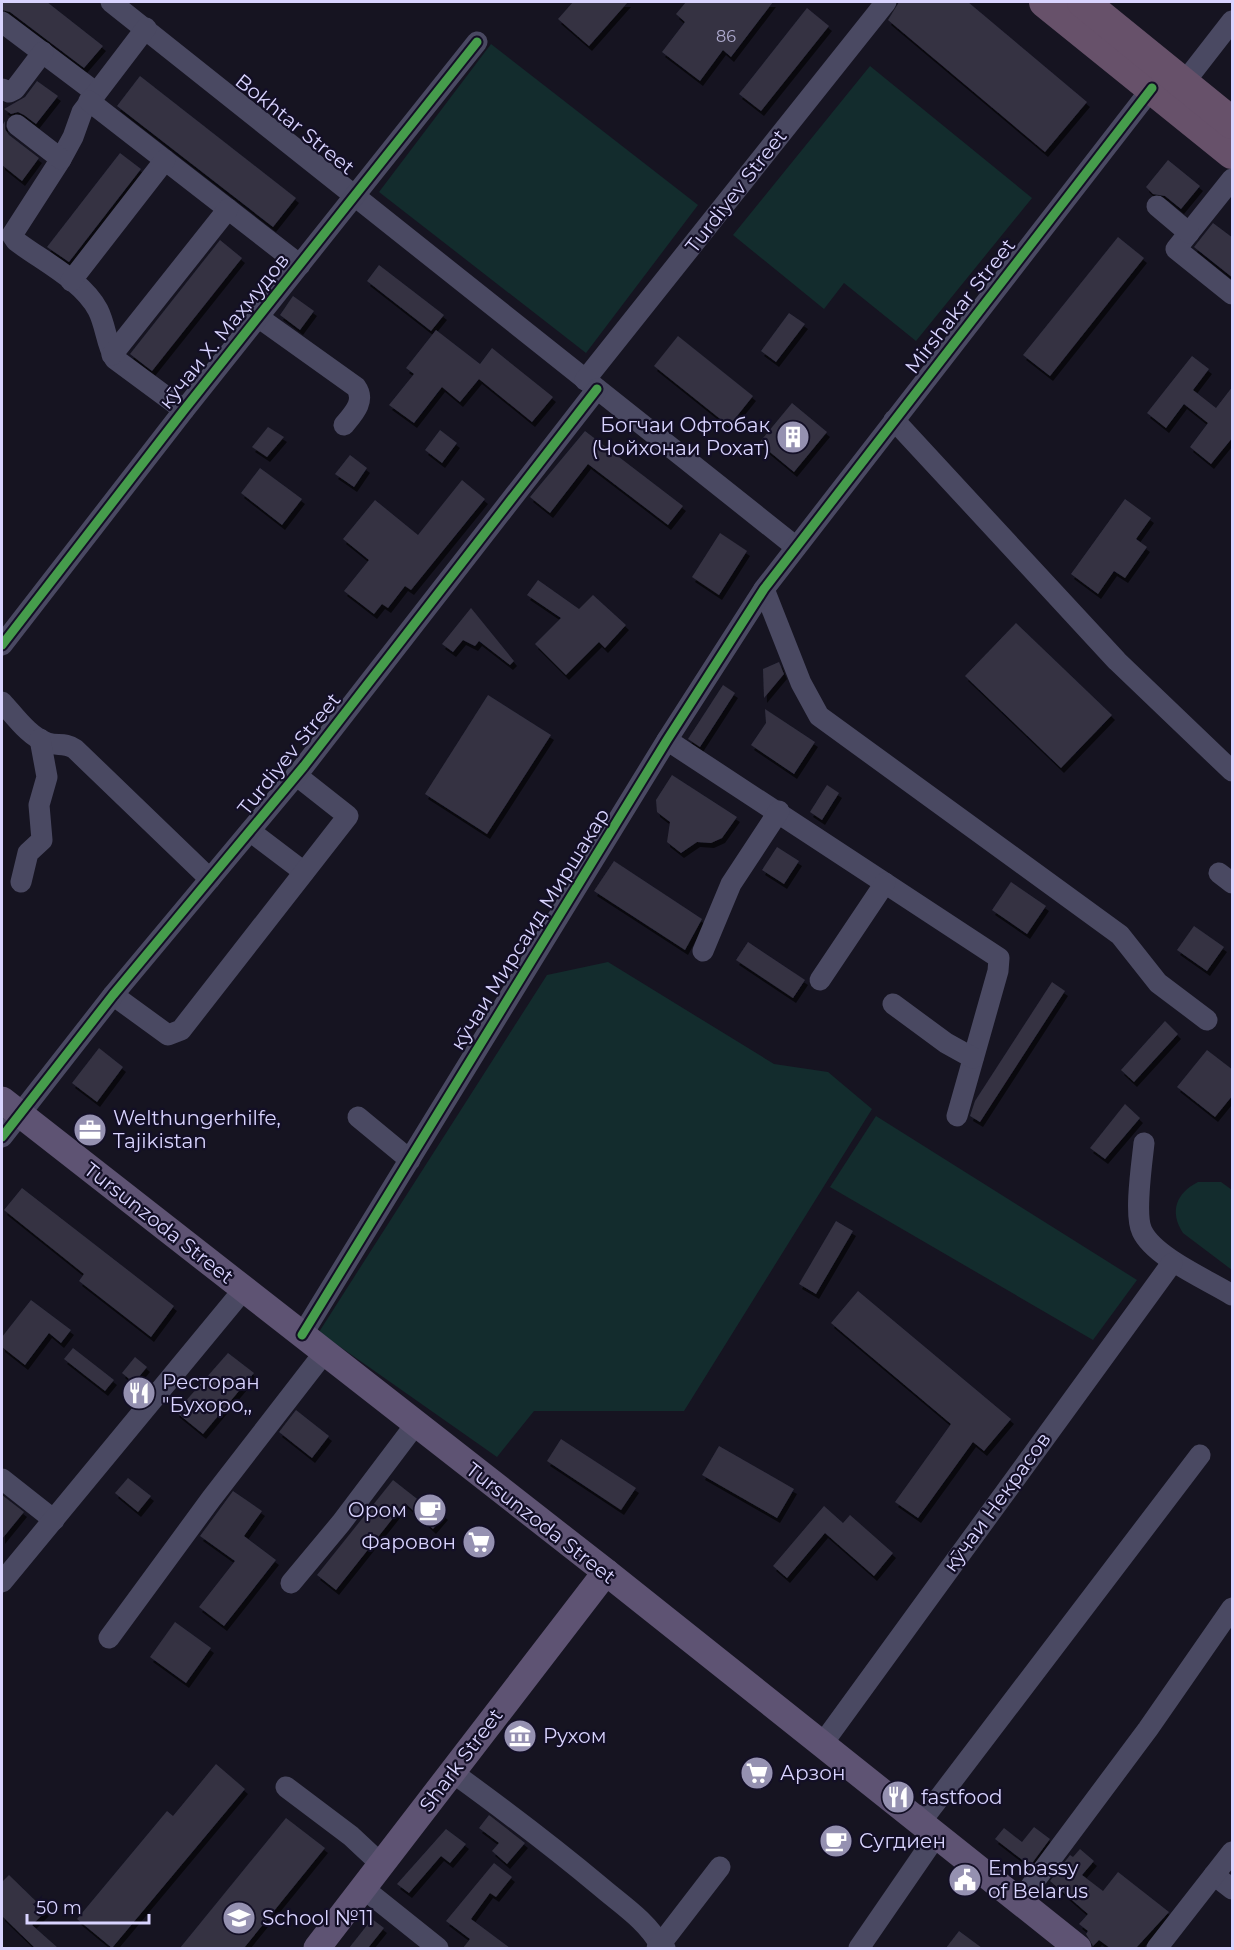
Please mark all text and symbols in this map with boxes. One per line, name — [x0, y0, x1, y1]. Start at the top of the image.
house number: 86 — [716, 27, 736, 46]
street label: Bokhtar Street — [231, 69, 359, 179]
street label: Turdiyev Street — [680, 124, 792, 258]
street label: Mirshakar Street — [900, 234, 1020, 378]
street label: кӯчаи Х. Маҳмудов — [154, 248, 294, 414]
place label: Богчаи Офтобак (Чойхонаи Рохат) — [592, 413, 770, 460]
building icon: Богчаи Офтобак (Чойхонаи Рохат) — [775, 419, 811, 455]
street label: Turdiyev Street — [232, 688, 346, 820]
street label: кӯчаи Мирсаид Миршакар — [446, 804, 614, 1054]
place label: Welthungerhilfe, Tajikistan — [113, 1106, 281, 1153]
office icon: Welthungerhilfe, Tajikistan — [72, 1112, 108, 1148]
street label: Tursunzoda Street — [80, 1157, 238, 1289]
place label: Ресторан "Бухоро,, — [162, 1370, 260, 1417]
restaurant icon: Ресторан "Бухоро,, — [121, 1375, 157, 1411]
street label: кӯчаи Некрасов — [938, 1428, 1056, 1576]
street label: Tursunzoda Street — [462, 1457, 620, 1589]
cafe icon: Ором — [412, 1492, 448, 1528]
place label: Ором — [348, 1498, 407, 1522]
supermarket icon: Фаровон — [461, 1524, 497, 1560]
place label: Фаровон — [361, 1530, 456, 1554]
street label: Shark Street — [414, 1704, 508, 1816]
museum icon: Рухом — [502, 1718, 538, 1754]
place label: Рухом — [543, 1724, 606, 1748]
supermarket icon: Арзон — [739, 1755, 775, 1791]
place label: Арзон — [780, 1761, 846, 1785]
restaurant icon: fastfood — [880, 1779, 916, 1815]
place label: fastfood — [921, 1785, 1003, 1809]
cafe icon: Сугдиен — [818, 1823, 854, 1859]
place label: Сугдиен — [859, 1829, 946, 1853]
place label: Embassy of Belarus — [988, 1856, 1088, 1903]
public building icon: Embassy of Belarus — [947, 1862, 983, 1898]
scale bar — [27, 1887, 148, 1925]
text: 50 m — [36, 1897, 82, 1919]
school or university icon: School №11 — [221, 1900, 257, 1936]
place label: School №11 — [262, 1906, 374, 1930]

